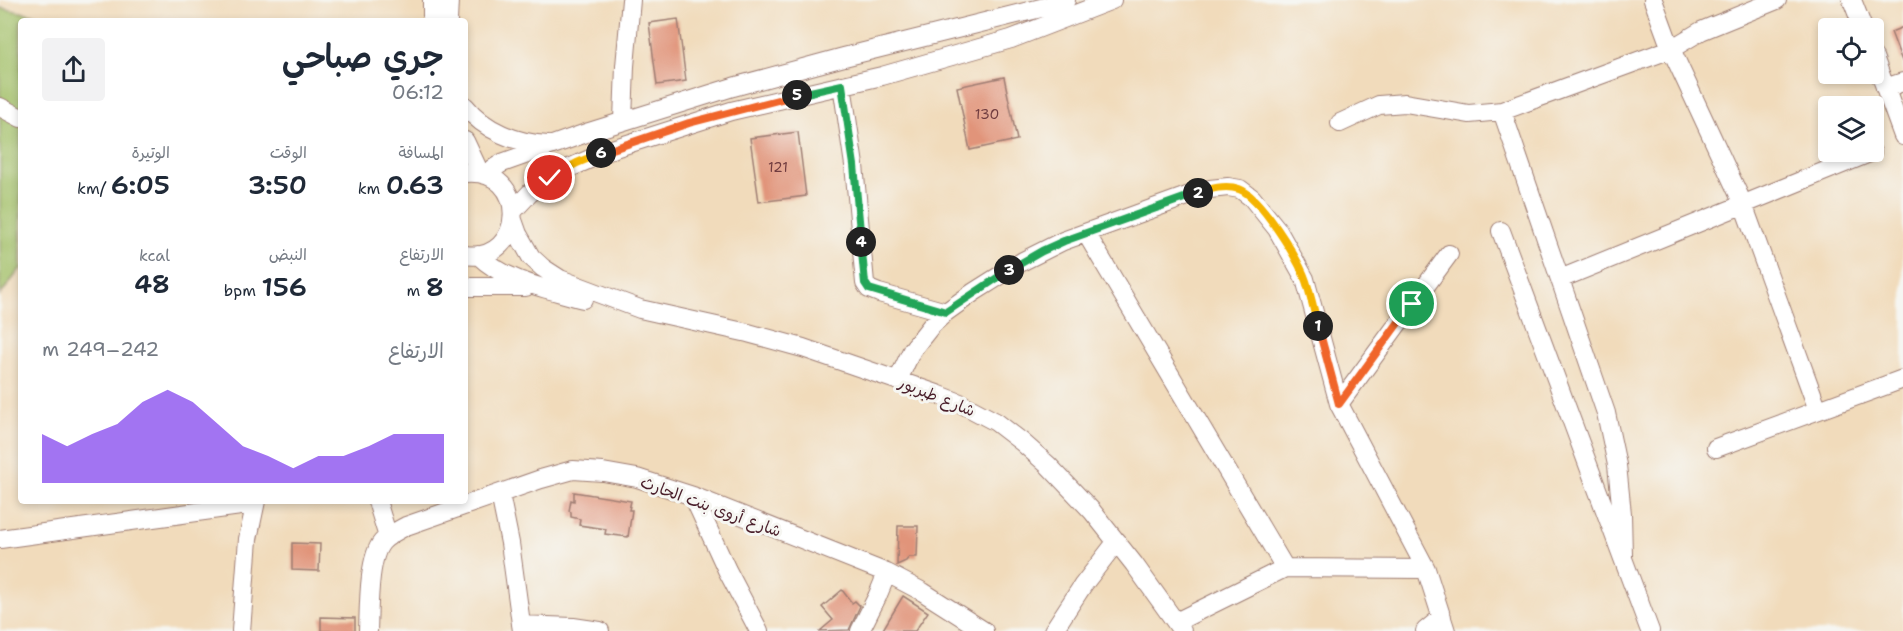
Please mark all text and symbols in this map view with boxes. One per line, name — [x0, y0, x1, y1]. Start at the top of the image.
map controls — [1818, 18, 1884, 162]
button: locate — [1818, 18, 1884, 84]
text: جري صباحي — [282, 34, 444, 79]
button: share — [42, 38, 105, 101]
text: 06:12 — [392, 79, 444, 105]
pin: 5 — [782, 80, 812, 110]
text: 5 — [792, 84, 802, 105]
button: layers — [1818, 96, 1884, 162]
house number: 130 — [975, 105, 999, 123]
pin: 6 — [586, 138, 616, 168]
text: الوتيرة — [131, 142, 170, 163]
text: الوقت — [270, 142, 307, 163]
text: المسافة — [398, 142, 444, 163]
text: 6 — [595, 142, 607, 163]
pin — [524, 152, 575, 203]
house number: 121 — [768, 158, 788, 176]
icon: check — [533, 161, 566, 194]
text: 6:05 — [111, 167, 170, 202]
text: 3:50 — [248, 167, 307, 202]
text: 0.63 — [386, 167, 444, 202]
text: /km — [77, 178, 111, 199]
text: km — [358, 178, 386, 199]
pin: 2 — [1183, 178, 1213, 208]
text: 2 — [1192, 182, 1204, 203]
pin: 4 — [846, 227, 876, 257]
text: 4 — [855, 231, 867, 252]
text: النبض — [269, 244, 307, 265]
text: الارتفاع — [399, 244, 444, 265]
text: kcal — [139, 245, 170, 266]
pin: 3 — [994, 255, 1024, 285]
text: 3 — [1003, 259, 1015, 280]
text: 48 — [134, 266, 170, 301]
text: 156 — [261, 269, 307, 304]
text: 8 — [426, 269, 444, 304]
pin — [1386, 278, 1437, 329]
text: bpm — [224, 280, 261, 301]
text: m — [407, 280, 426, 301]
icon: arrive — [1395, 287, 1428, 320]
pin: 1 — [1303, 311, 1333, 341]
text: 1 — [1314, 315, 1322, 336]
text: 242–249 m — [42, 336, 159, 362]
text: الارتفاع — [388, 338, 444, 364]
street label: شارع طبربور — [894, 371, 978, 422]
street label: شارع أروى بنت الحارث — [637, 471, 784, 543]

